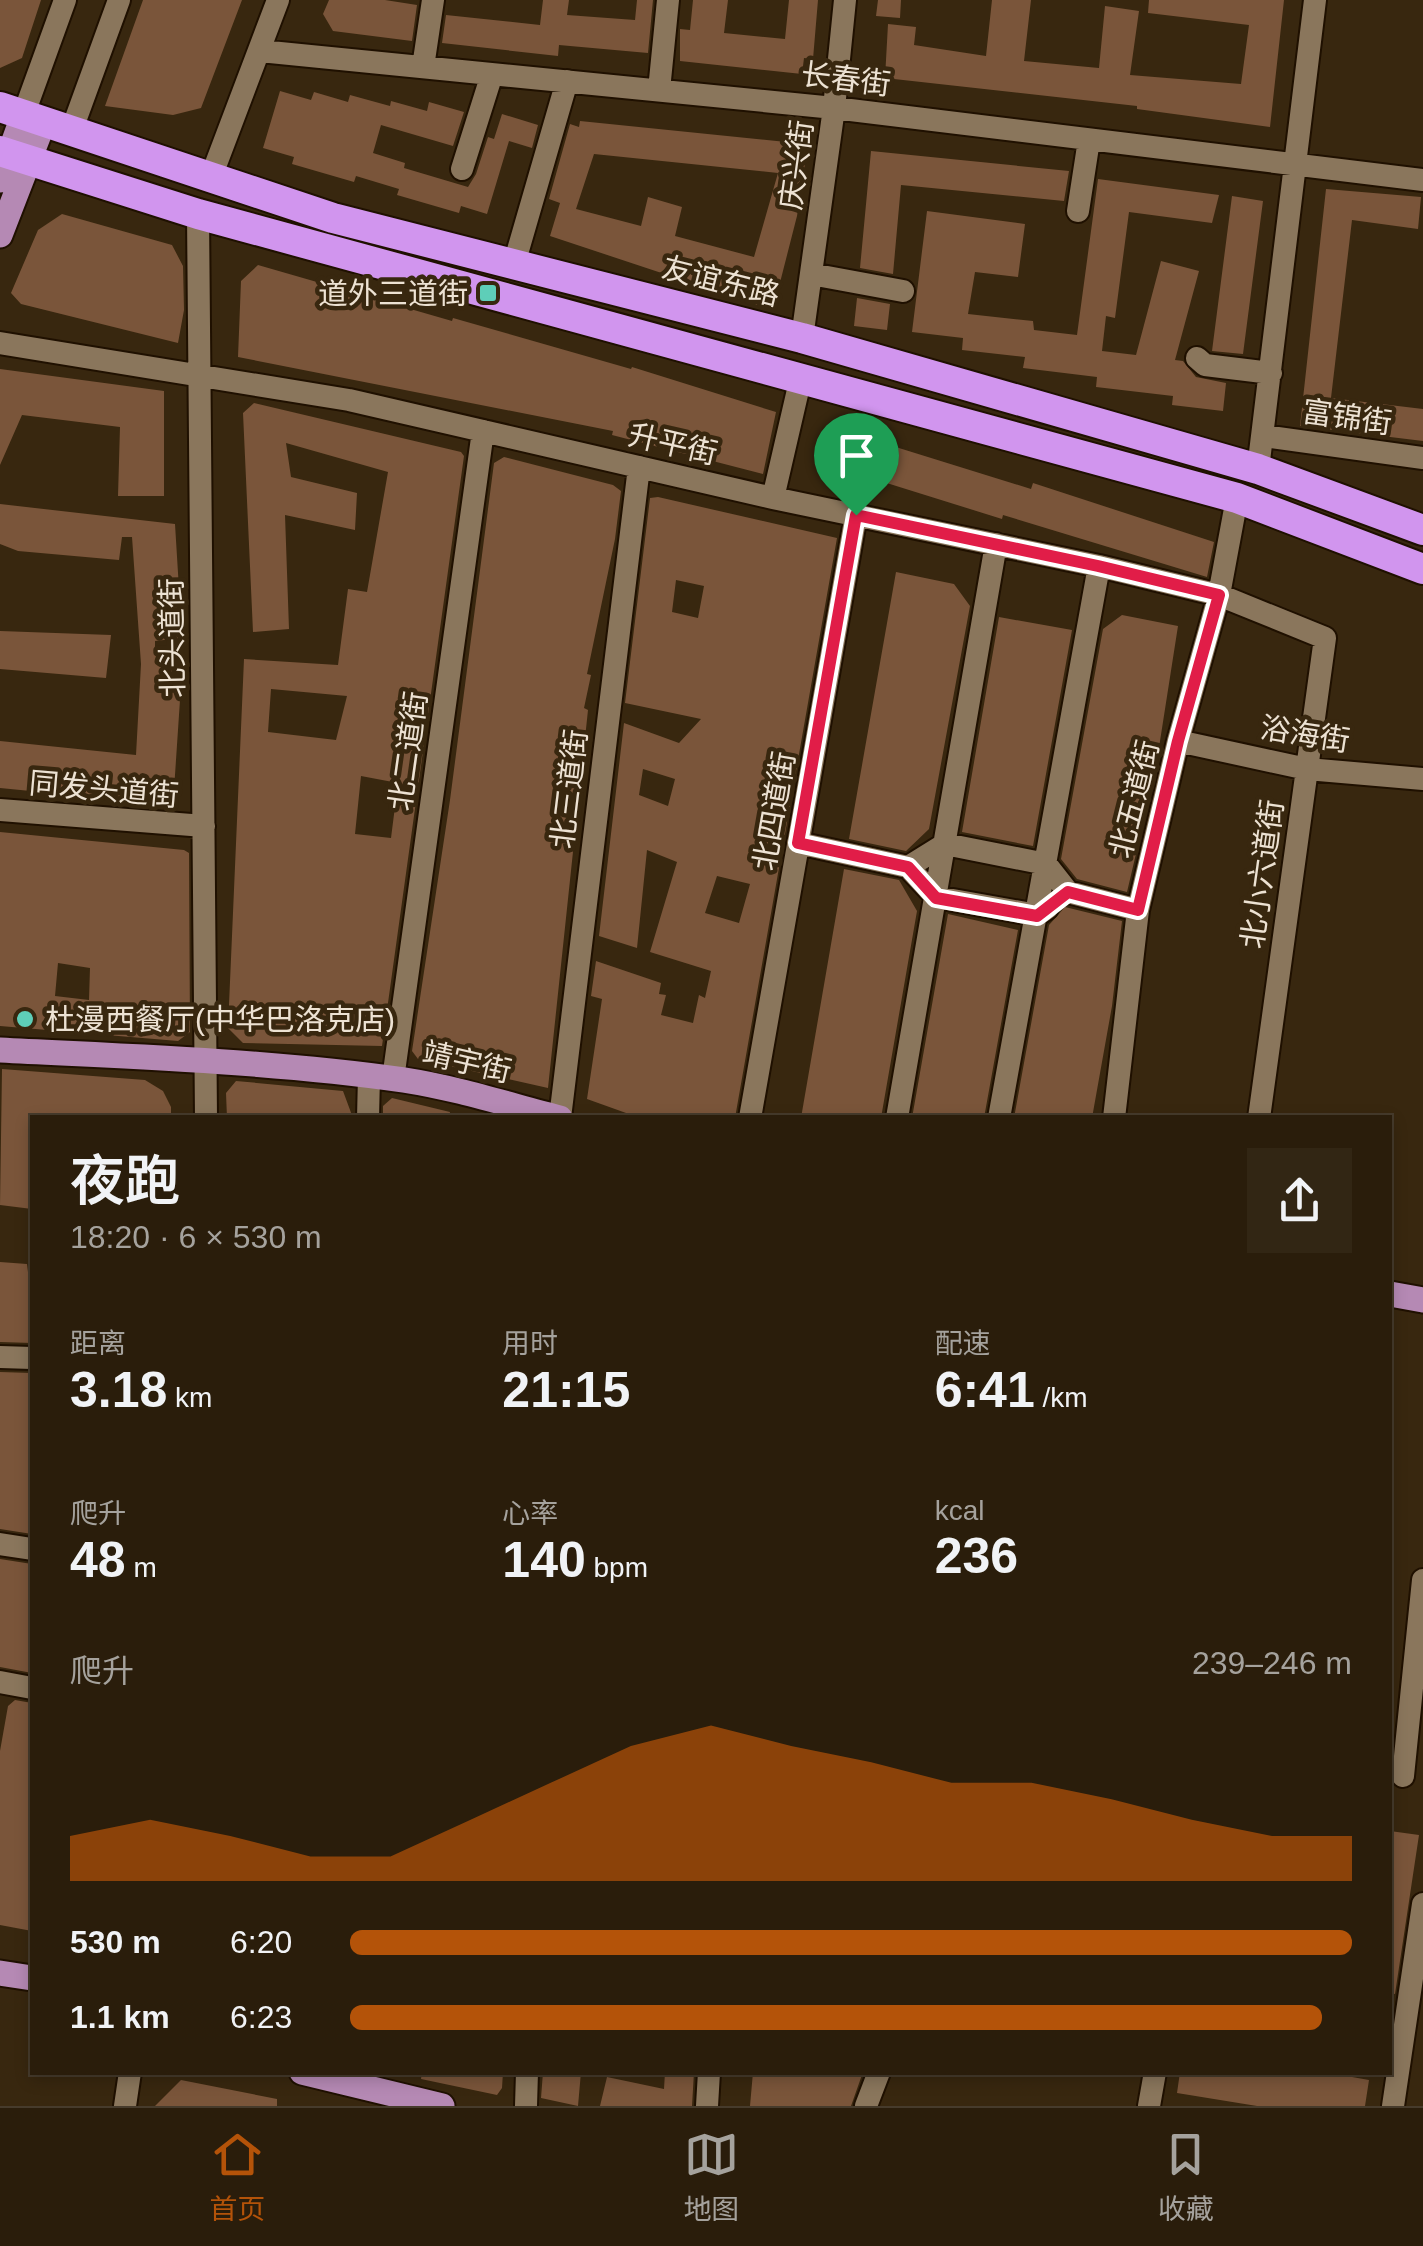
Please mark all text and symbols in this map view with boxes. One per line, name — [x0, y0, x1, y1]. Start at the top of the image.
street label: 长春街 — [799, 57, 893, 101]
street label: 庆兴街 — [773, 118, 819, 212]
street label: 友谊东路 — [659, 250, 783, 312]
place label: 道外三道街 — [318, 277, 468, 310]
marker: 道外三道街 — [477, 282, 499, 304]
street label: 富锦街 — [1300, 394, 1394, 440]
pin — [814, 413, 899, 516]
street label: 升平街 — [625, 418, 721, 470]
icon: arrive — [829, 428, 884, 483]
street label: 北头道街 — [154, 578, 190, 698]
street label: 北二道街 — [383, 689, 433, 813]
street label: 浴海街 — [1258, 711, 1352, 757]
street label: 北三道街 — [545, 727, 593, 851]
street label: 北五道街 — [1103, 737, 1165, 861]
street label: 北四道街 — [747, 749, 801, 873]
street label: 同发头道街 — [28, 766, 180, 812]
street label: 北小六道街 — [1235, 797, 1289, 951]
place label: 杜漫西餐厅(中华巴洛克店) — [45, 1003, 395, 1036]
marker: 杜漫西餐厅(中华巴洛克店) — [14, 1008, 36, 1030]
street label: 靖宇街 — [419, 1036, 515, 1088]
button: share — [1247, 1148, 1352, 1253]
text: 夜跑 — [70, 1150, 180, 1212]
text: 18:20 · 6 × 530 m — [70, 1219, 322, 1255]
text: 距离 — [70, 1328, 126, 1359]
text: 用时 — [502, 1328, 558, 1359]
text: 配速 — [935, 1328, 991, 1359]
text: 3.18 — [70, 1362, 167, 1418]
text: 21:15 — [502, 1362, 630, 1418]
text: 6:41 — [935, 1362, 1035, 1418]
text: km — [167, 1382, 212, 1413]
text: /km — [1035, 1382, 1088, 1413]
text: kcal — [935, 1495, 984, 1526]
text: 爬升 — [70, 1498, 126, 1529]
text: 心率 — [502, 1498, 558, 1529]
text: 236 — [935, 1528, 1018, 1584]
text: 48 — [70, 1532, 126, 1588]
text: 140 — [502, 1532, 586, 1588]
text: m — [126, 1552, 157, 1583]
text: bpm — [586, 1552, 648, 1583]
text: 239–246 m — [1192, 1645, 1352, 1681]
text: 爬升 — [70, 1653, 134, 1689]
text: 530 m — [70, 1924, 161, 1960]
text: 6:20 — [230, 1924, 292, 1960]
text: 1.1 km — [70, 1999, 170, 2035]
text: 6:23 — [230, 1999, 292, 2035]
tab: 首页 — [209, 2127, 265, 2227]
tab: 地图 — [683, 2127, 740, 2227]
tab: 收藏 — [1158, 2127, 1214, 2227]

